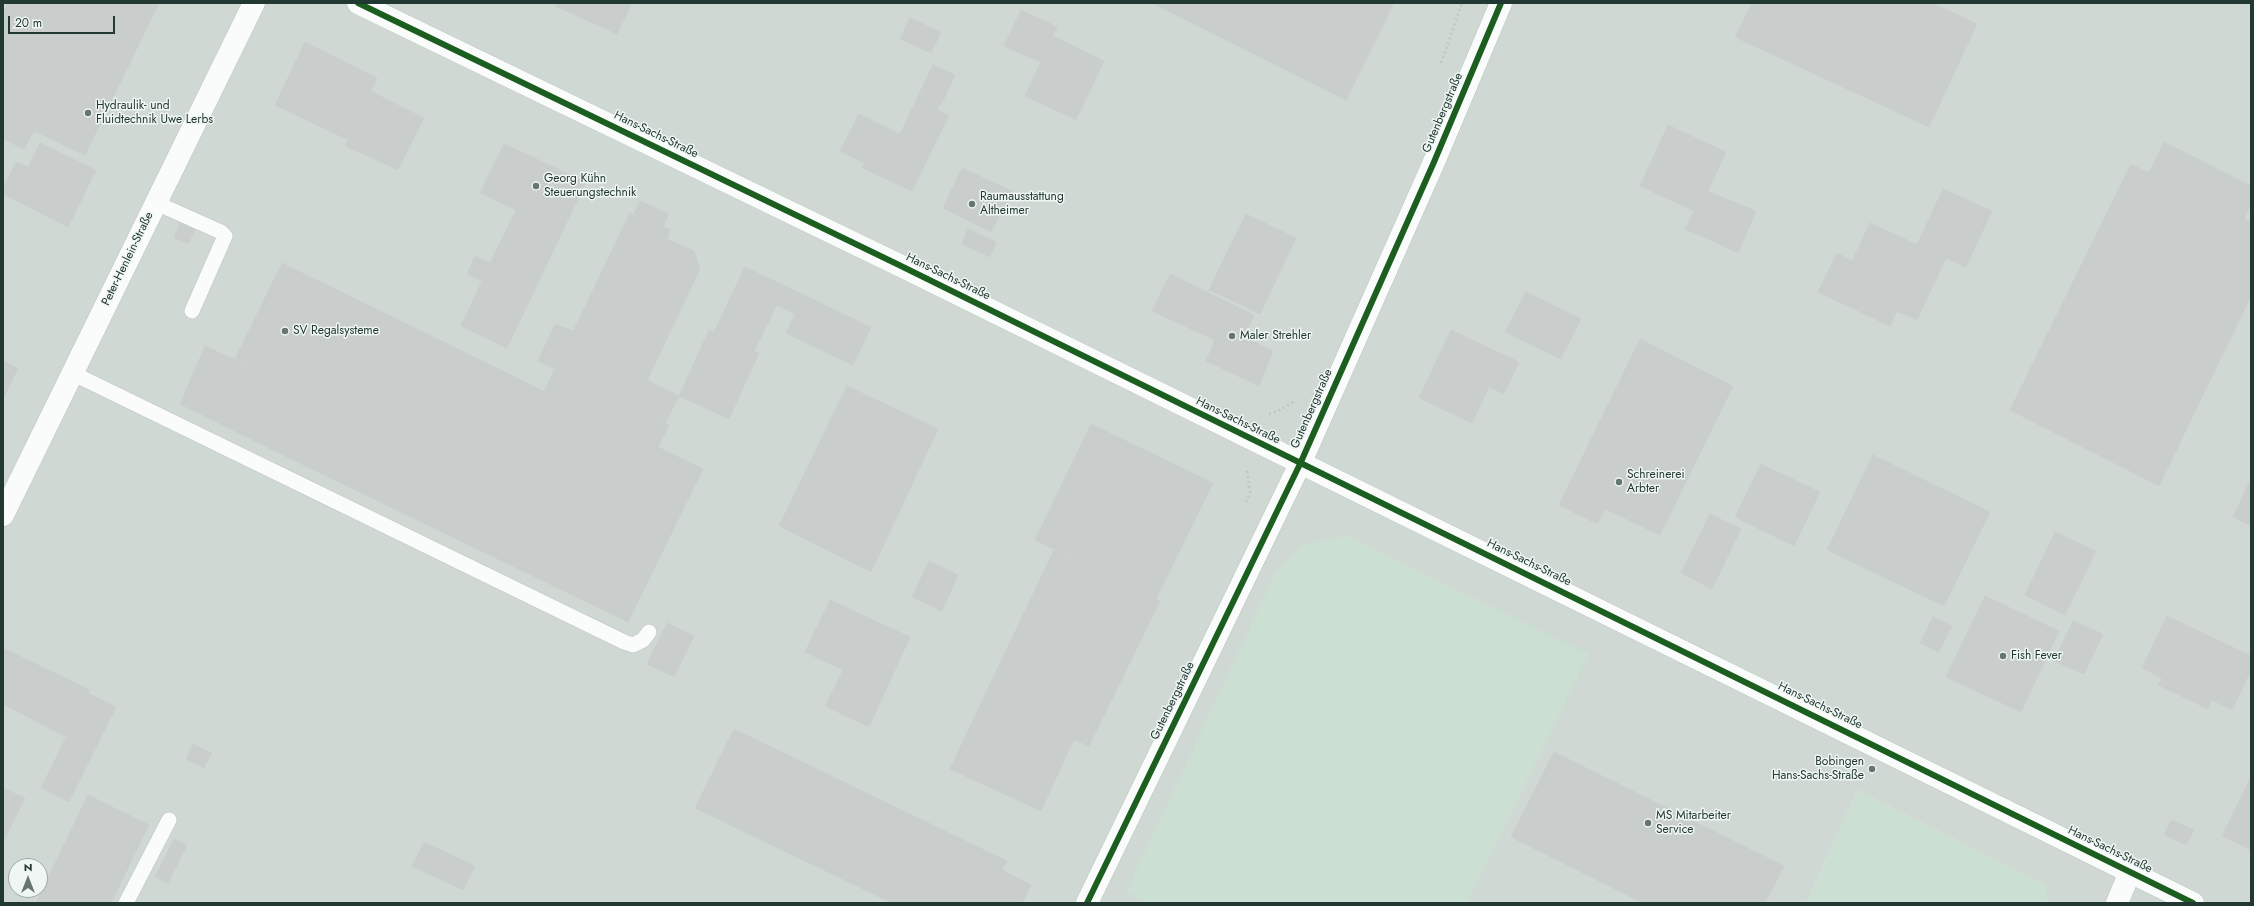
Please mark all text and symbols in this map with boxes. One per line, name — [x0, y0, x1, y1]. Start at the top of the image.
scale bar — [10, 8, 117, 34]
text: 20 m — [15, 14, 42, 32]
street label: Gutenbergstraße — [1420, 71, 1466, 155]
place label: Hydraulik- und Fluidtechnik Uwe Lerbs — [96, 99, 213, 127]
marker: Hydraulik- und Fluidtechnik Uwe Lerbs — [83, 108, 93, 118]
street label: Hans-Sachs-Straße — [611, 108, 701, 162]
place label: Georg Kühn Steuerungstechnik — [544, 172, 636, 200]
marker: Georg Kühn Steuerungstechnik — [531, 181, 541, 191]
place label: Raumausstattung Altheimer — [980, 190, 1064, 218]
marker: Raumausstattung Altheimer — [967, 199, 977, 209]
street label: Peter-Henlein-Straße — [99, 210, 157, 308]
street label: Hans-Sachs-Straße — [903, 250, 993, 304]
place label: SV Regalsysteme — [293, 324, 379, 338]
marker: SV Regalsysteme — [280, 326, 290, 336]
place label: Maler Strehler — [1240, 329, 1311, 343]
marker: Maler Strehler — [1227, 331, 1237, 341]
street label: Gutenbergstraße — [1288, 367, 1336, 451]
street label: Hans-Sachs-Straße — [1193, 394, 1283, 448]
place label: Schreinerei Arbter — [1627, 468, 1685, 496]
marker: Schreinerei Arbter — [1614, 477, 1624, 487]
street label: Hans-Sachs-Straße — [1484, 536, 1574, 590]
place label: Fish Fever — [2011, 649, 2062, 663]
marker: Fish Fever — [1998, 651, 2008, 661]
street label: Gutenbergstraße — [1148, 660, 1198, 742]
street label: Hans-Sachs-Straße — [1775, 679, 1865, 733]
place label: Bobingen Hans-Sachs-Straße — [1772, 755, 1864, 783]
marker: Bobingen Hans-Sachs-Straße — [1867, 764, 1877, 774]
place label: MS Mitarbeiter Service — [1656, 809, 1731, 837]
marker: MS Mitarbeiter Service — [1643, 818, 1653, 828]
street label: Hans-Sachs-Straße — [2065, 823, 2155, 877]
north arrow — [8, 858, 48, 898]
text: N — [24, 859, 32, 875]

